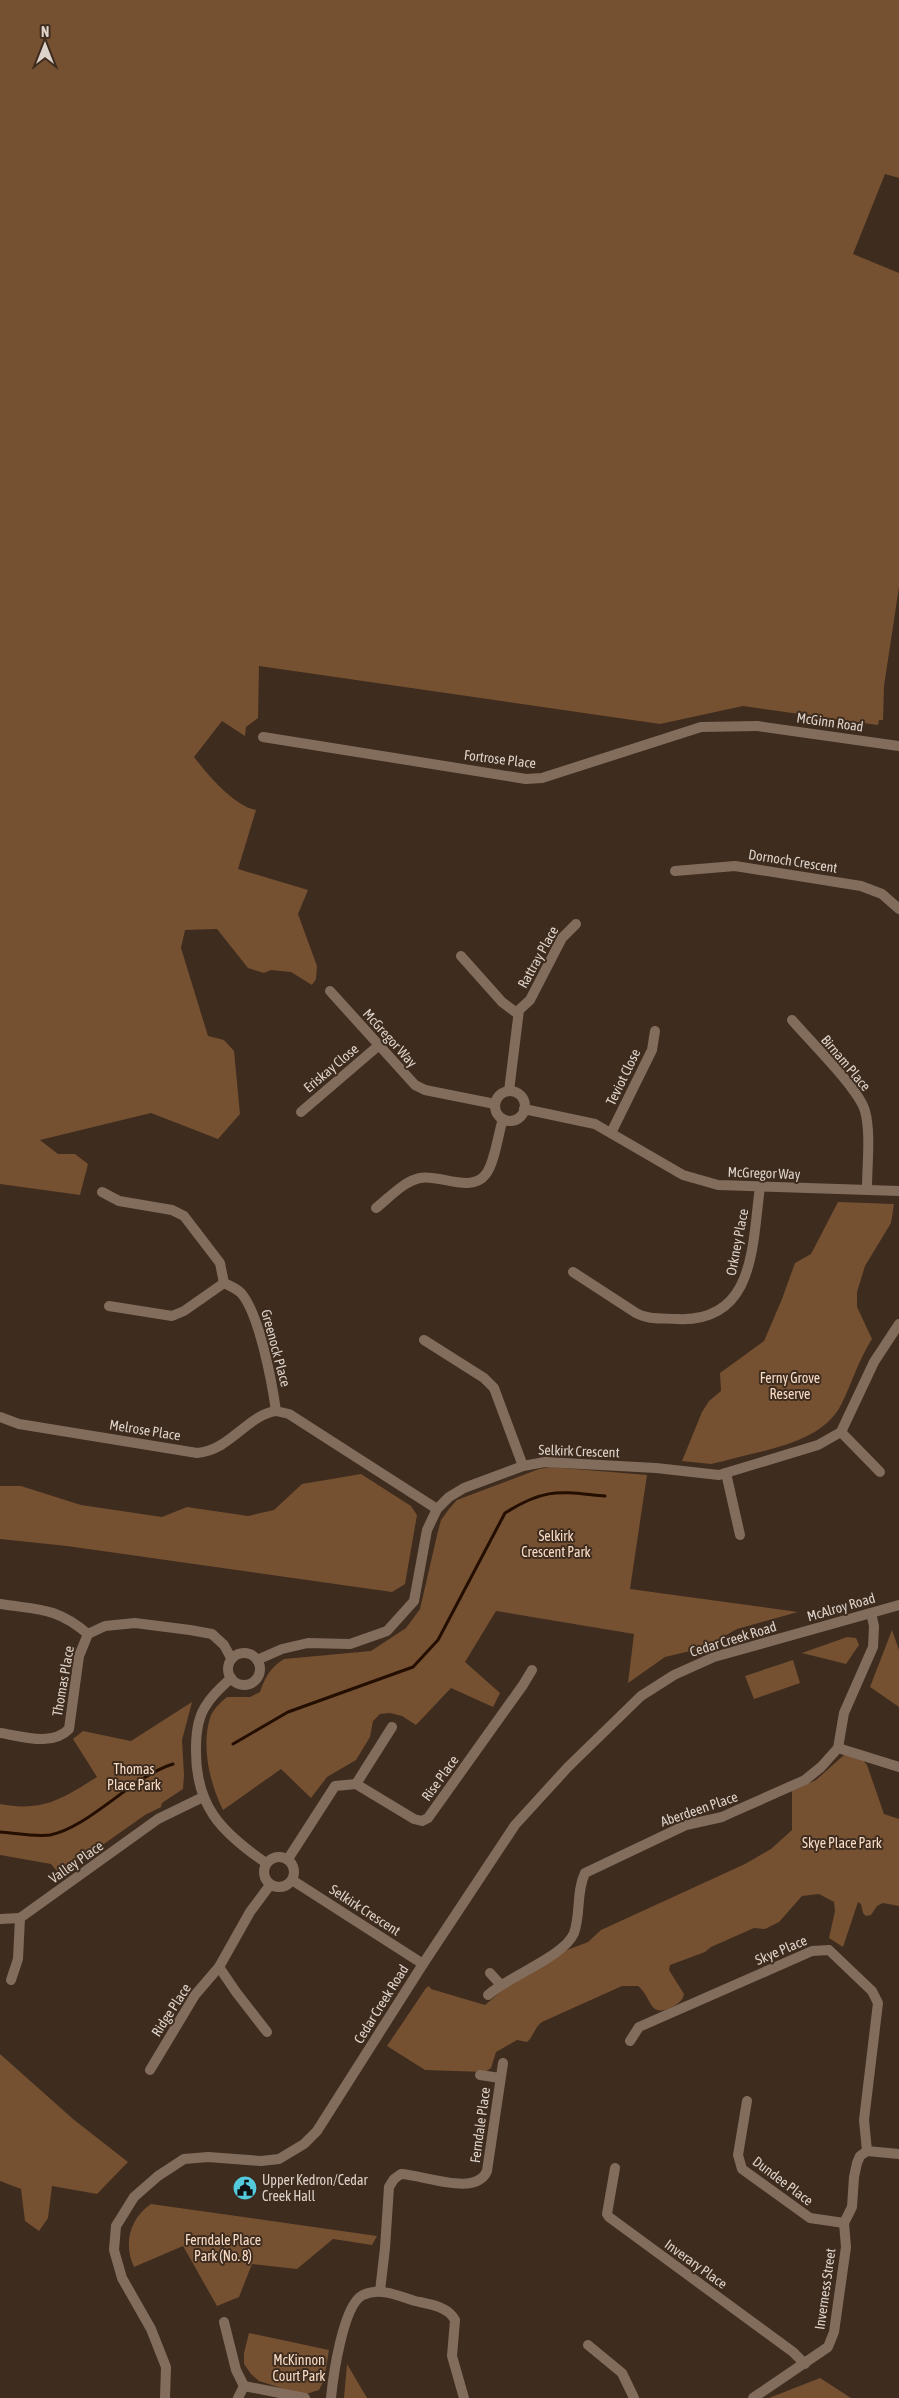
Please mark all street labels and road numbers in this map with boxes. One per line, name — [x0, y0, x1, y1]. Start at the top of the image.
street label: McGinn Road — [795, 709, 865, 735]
street label: Fortrose Place — [463, 747, 537, 771]
street label: Dornoch Crescent — [747, 846, 839, 876]
street label: Rattray Place — [514, 923, 562, 991]
street label: McGregor Way — [360, 1006, 420, 1071]
street label: Birnam Place — [818, 1032, 874, 1094]
street label: Eriskay Close — [300, 1041, 362, 1095]
street label: Teviot Close — [602, 1046, 644, 1108]
street label: McGregor Way — [727, 1164, 801, 1182]
street label: Orkney Place — [723, 1207, 751, 1277]
street label: Greenock Place — [258, 1308, 294, 1388]
street label: Melrose Place — [108, 1416, 182, 1444]
street label: Selkirk Crescent — [538, 1442, 620, 1460]
street label: McAlroy Road — [805, 1590, 877, 1624]
street label: Cedar Creek Road — [688, 1618, 778, 1660]
street label: Thomas Place — [49, 1644, 77, 1718]
street label: Rise Place — [418, 1752, 462, 1804]
street label: Aberdeen Place — [658, 1788, 740, 1830]
street label: Valley Place — [46, 1837, 106, 1887]
street label: Selkirk Crescent — [327, 1881, 403, 1939]
street label: Skye Place — [753, 1932, 809, 1968]
street label: Cedar Creek Road — [350, 1962, 412, 2046]
street label: Ridge Place — [148, 1981, 194, 2039]
street label: Ferndale Place — [467, 2086, 493, 2164]
street label: Dundee Place — [750, 2153, 816, 2209]
street label: Inverary Place — [662, 2236, 730, 2292]
street label: Inverness Street — [811, 2247, 839, 2331]

